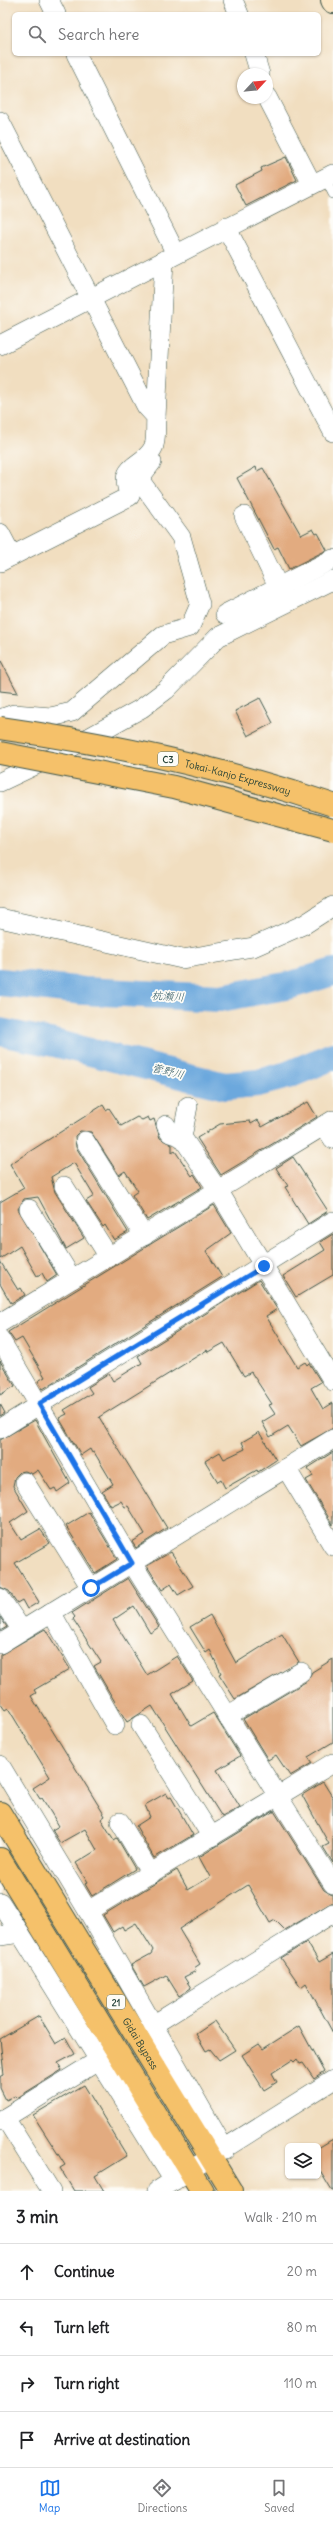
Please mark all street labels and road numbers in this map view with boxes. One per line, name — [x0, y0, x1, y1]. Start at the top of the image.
road number: C3 — [158, 752, 178, 766]
street label: Tokai-Kanjo Expressway — [183, 757, 292, 798]
road number: 21 — [107, 1995, 125, 2009]
street label: Gidai Bypass — [120, 2015, 162, 2072]

